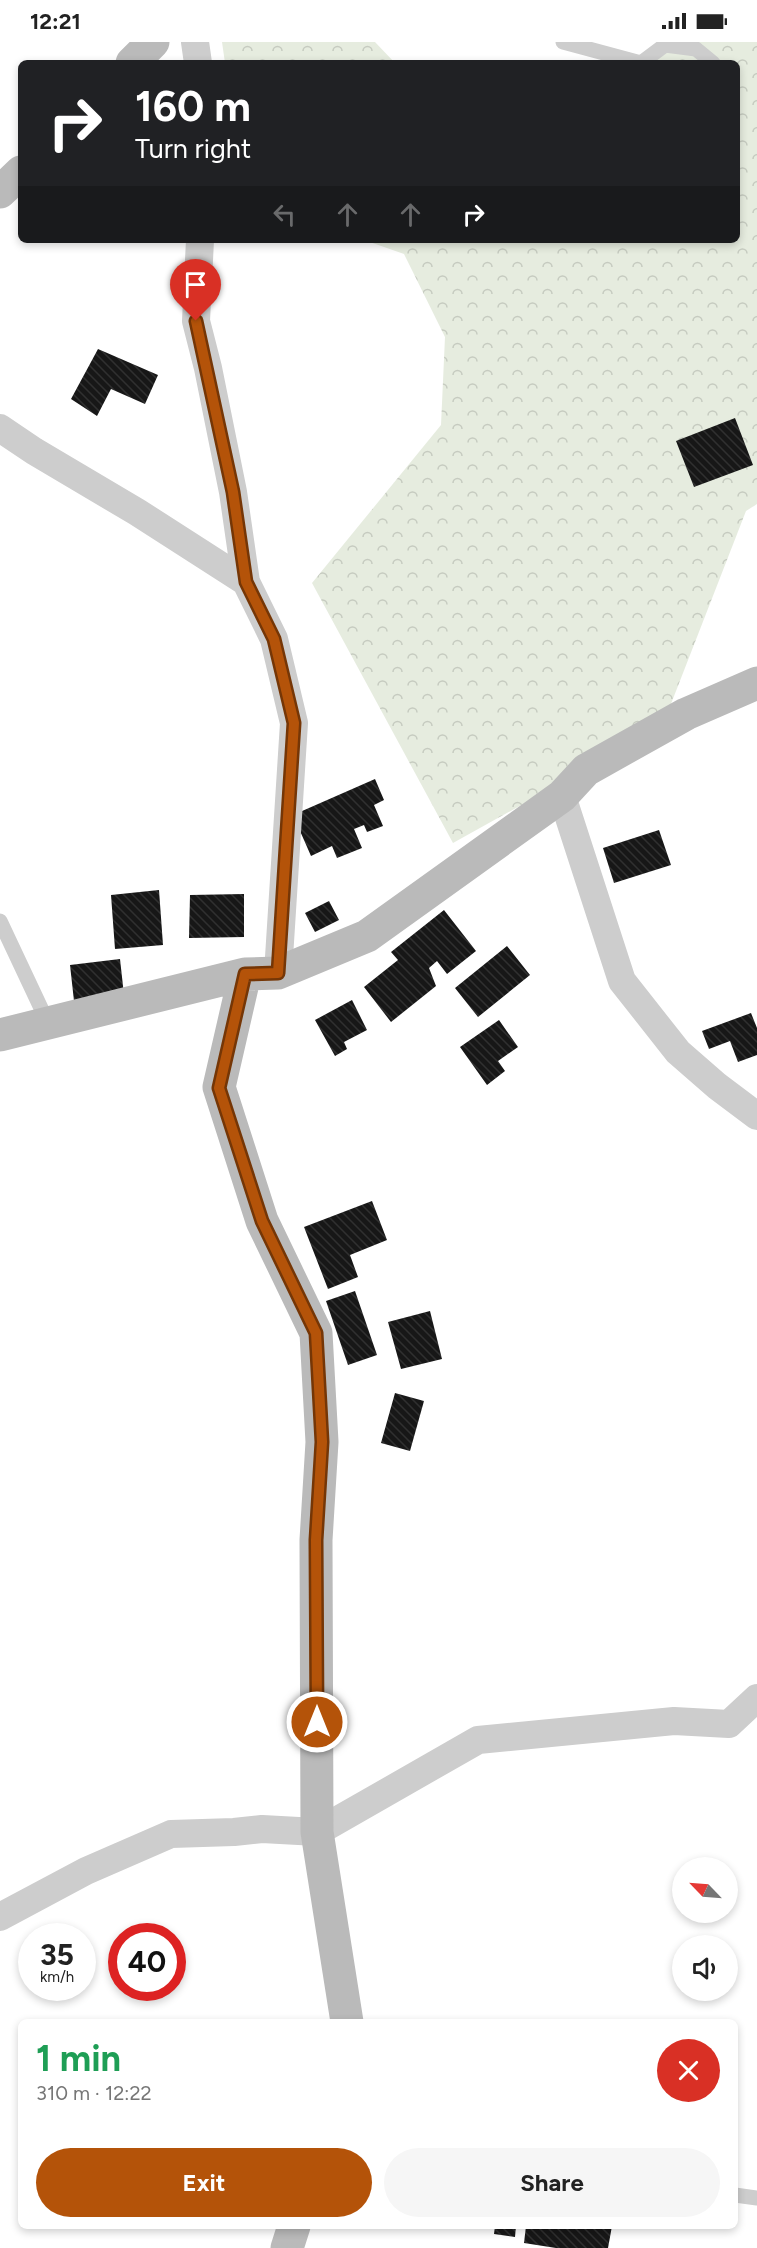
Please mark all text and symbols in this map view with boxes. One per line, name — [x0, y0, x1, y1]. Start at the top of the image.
text: 12:21 — [30, 8, 81, 35]
text: 160 m — [135, 81, 251, 132]
icon: right — [36, 84, 114, 162]
text: Turn right — [135, 132, 251, 165]
icon: left — [268, 198, 301, 231]
icon: ahead — [331, 198, 364, 231]
icon: ahead — [394, 198, 427, 231]
icon: right — [457, 198, 490, 231]
pin — [170, 259, 221, 321]
icon: arrive — [179, 268, 212, 301]
position arrow — [285, 1690, 349, 1754]
north arrow — [672, 1857, 738, 1923]
map controls — [672, 1857, 738, 2001]
speed limit sign: 40 — [108, 1923, 186, 2001]
button: sound — [672, 1935, 738, 2001]
text: 35 — [40, 1936, 74, 1973]
text: km/h — [40, 1968, 74, 1986]
text: 1 min — [36, 2037, 121, 2080]
button: close — [657, 2039, 720, 2102]
text: 310 m · 12:22 — [36, 2081, 152, 2105]
button: Exit — [36, 2148, 372, 2217]
button: Share — [384, 2148, 720, 2217]

